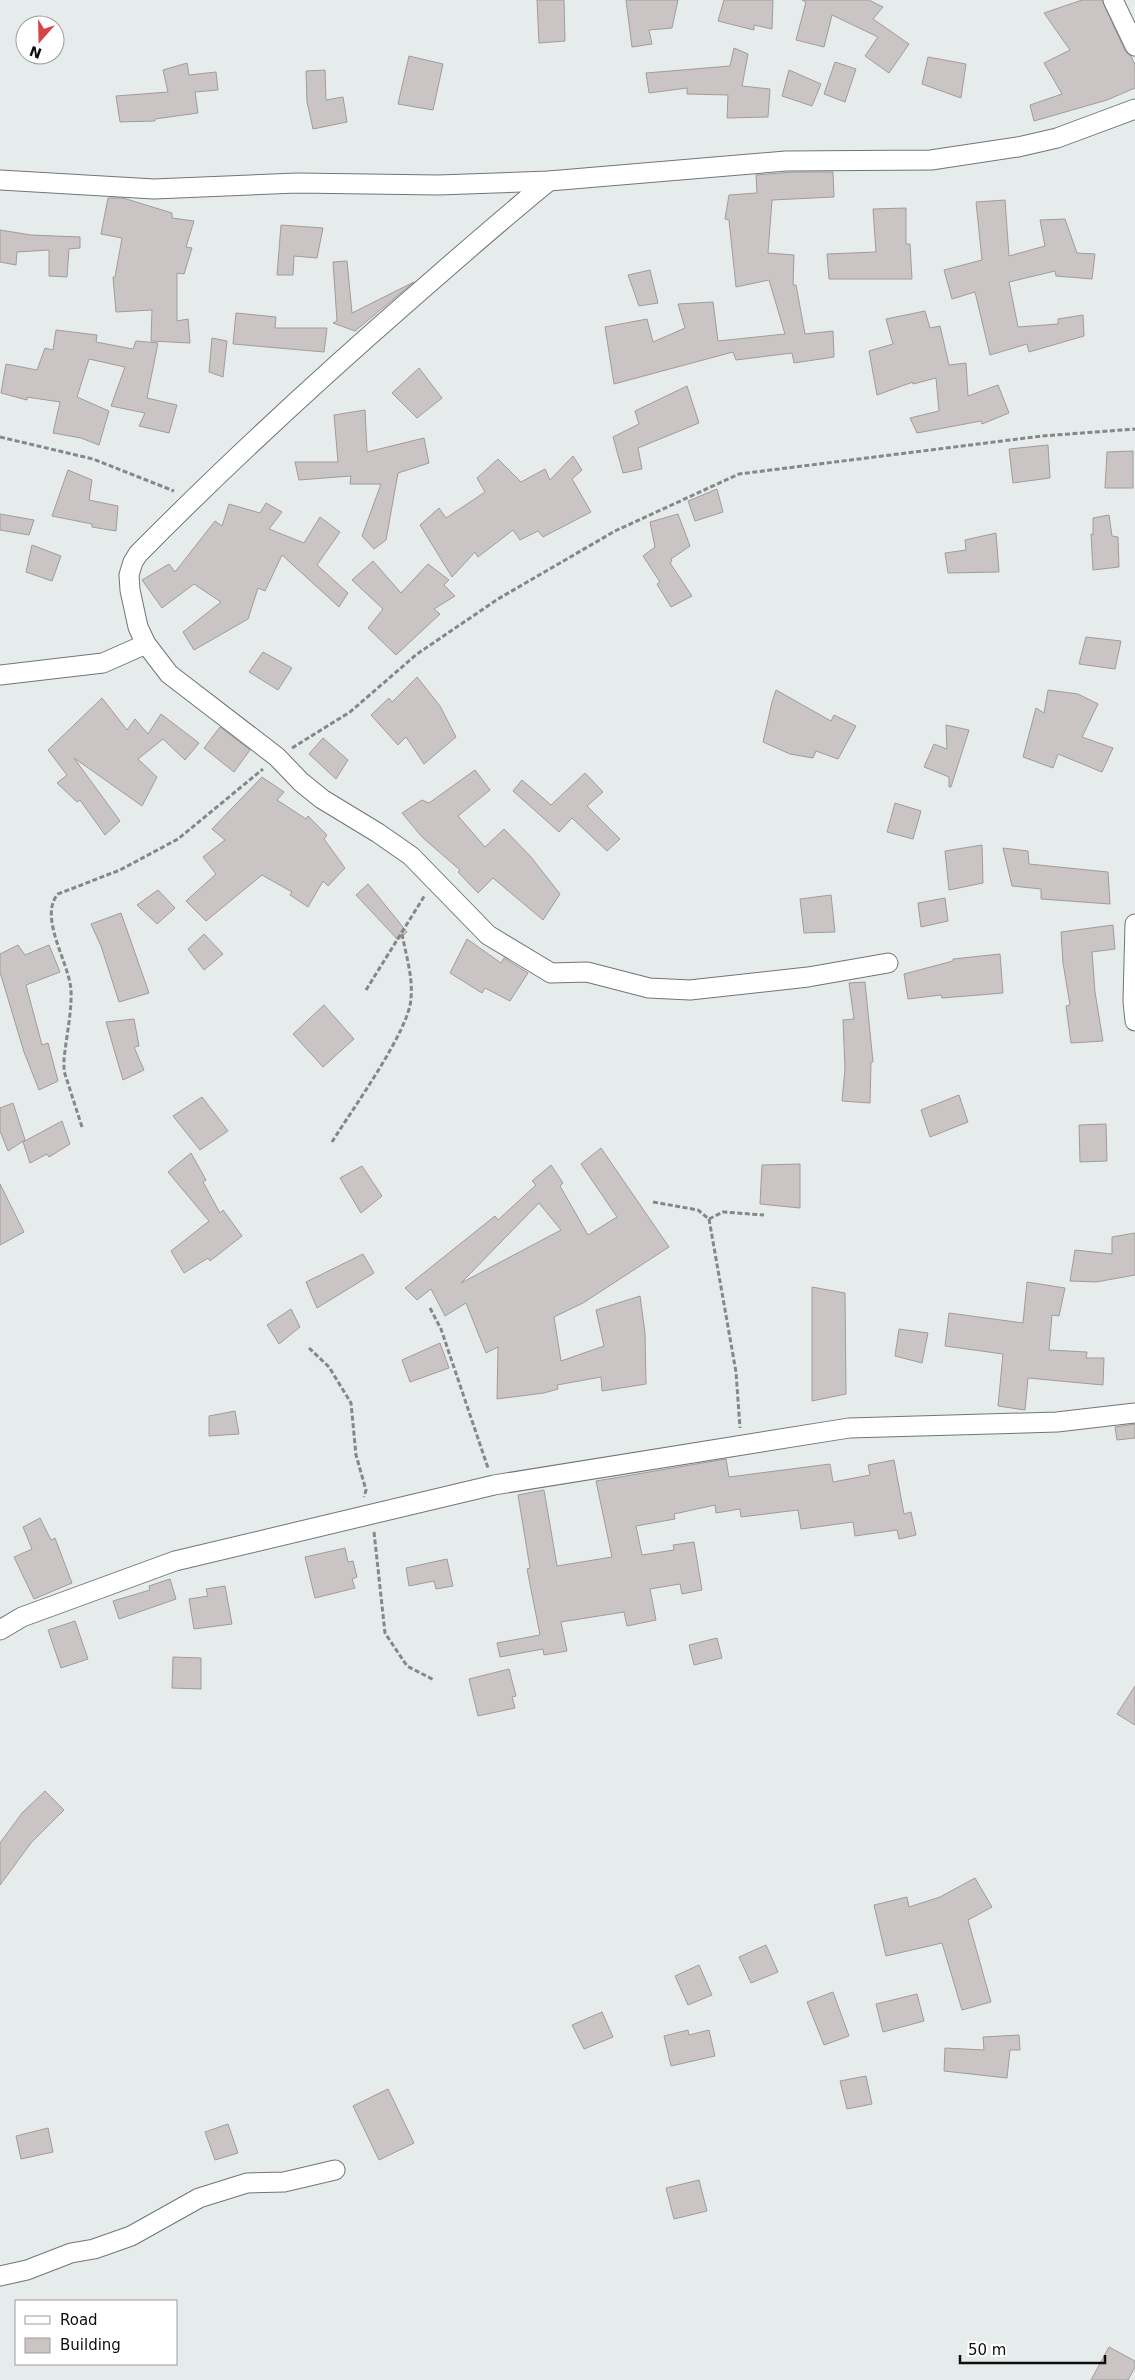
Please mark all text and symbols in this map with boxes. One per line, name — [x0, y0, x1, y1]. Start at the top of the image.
north arrow — [15, 15, 65, 65]
text: N — [27, 43, 44, 62]
legend — [15, 2300, 178, 2365]
text: Road — [60, 2311, 98, 2329]
scale bar — [960, 2332, 1105, 2364]
text: Building — [60, 2336, 121, 2354]
text: 50 m — [968, 2341, 1006, 2359]

